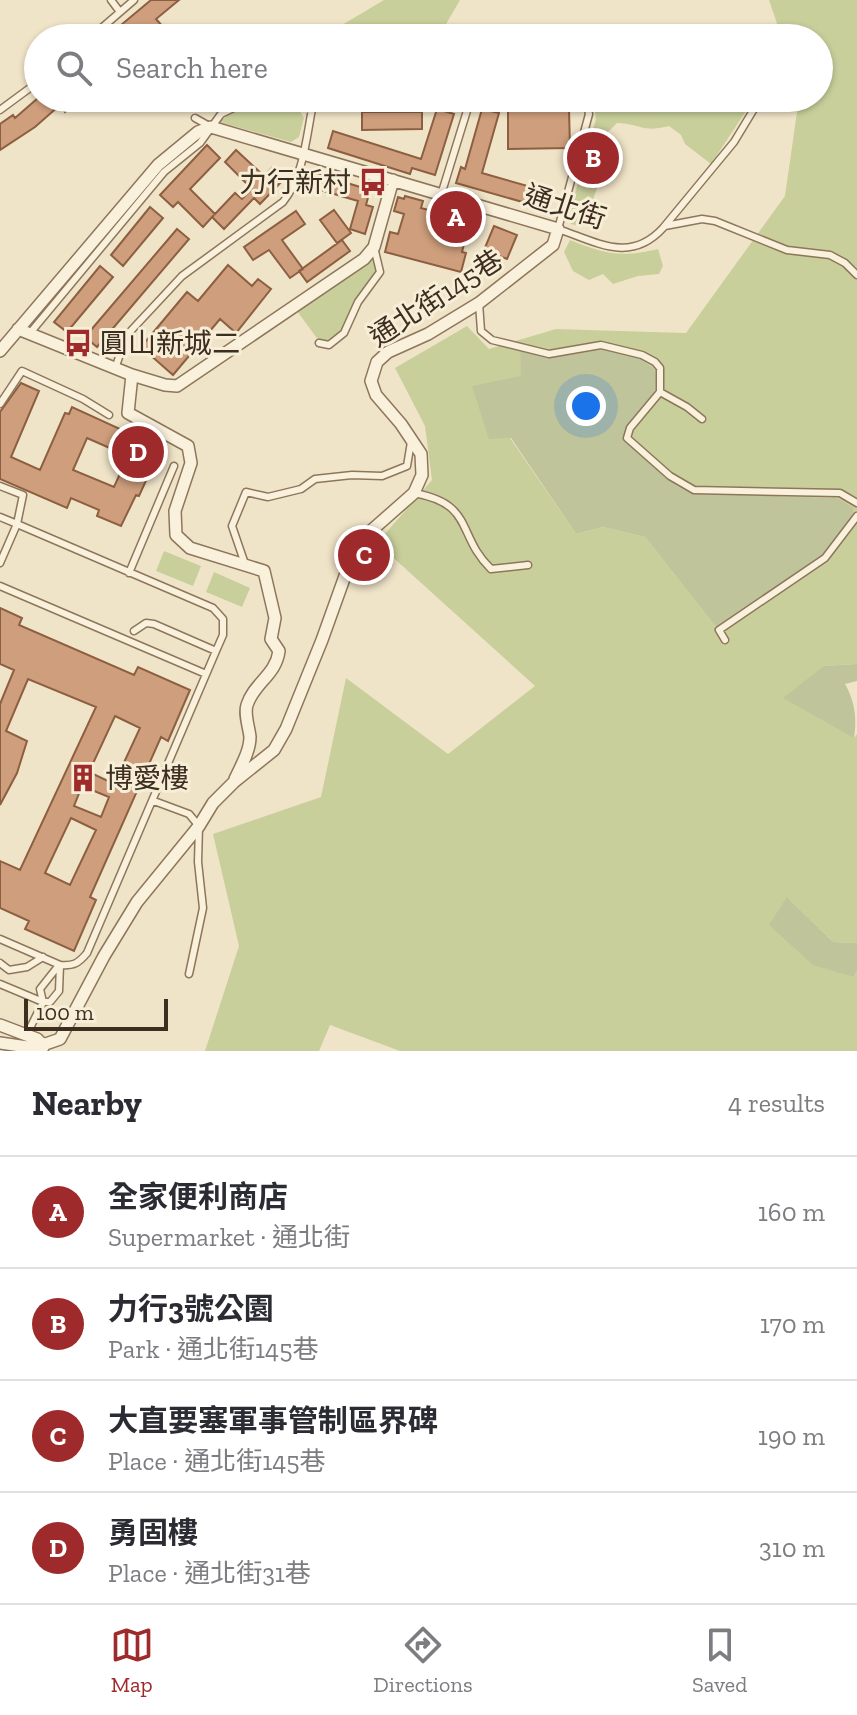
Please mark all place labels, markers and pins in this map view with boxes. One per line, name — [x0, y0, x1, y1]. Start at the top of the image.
pin: B — [567, 128, 619, 188]
place label: 力行新村 — [239, 166, 351, 199]
bus stop icon: 力行新村 — [358, 167, 388, 197]
pin: A — [430, 187, 482, 247]
place label: 圓山新城二 — [100, 327, 240, 360]
bus stop icon: 圓山新城二 — [63, 328, 93, 358]
pin: D — [112, 422, 164, 482]
pin: C — [338, 525, 390, 585]
place label: 博愛樓 — [105, 762, 189, 795]
building icon: 博愛樓 — [68, 763, 98, 793]

